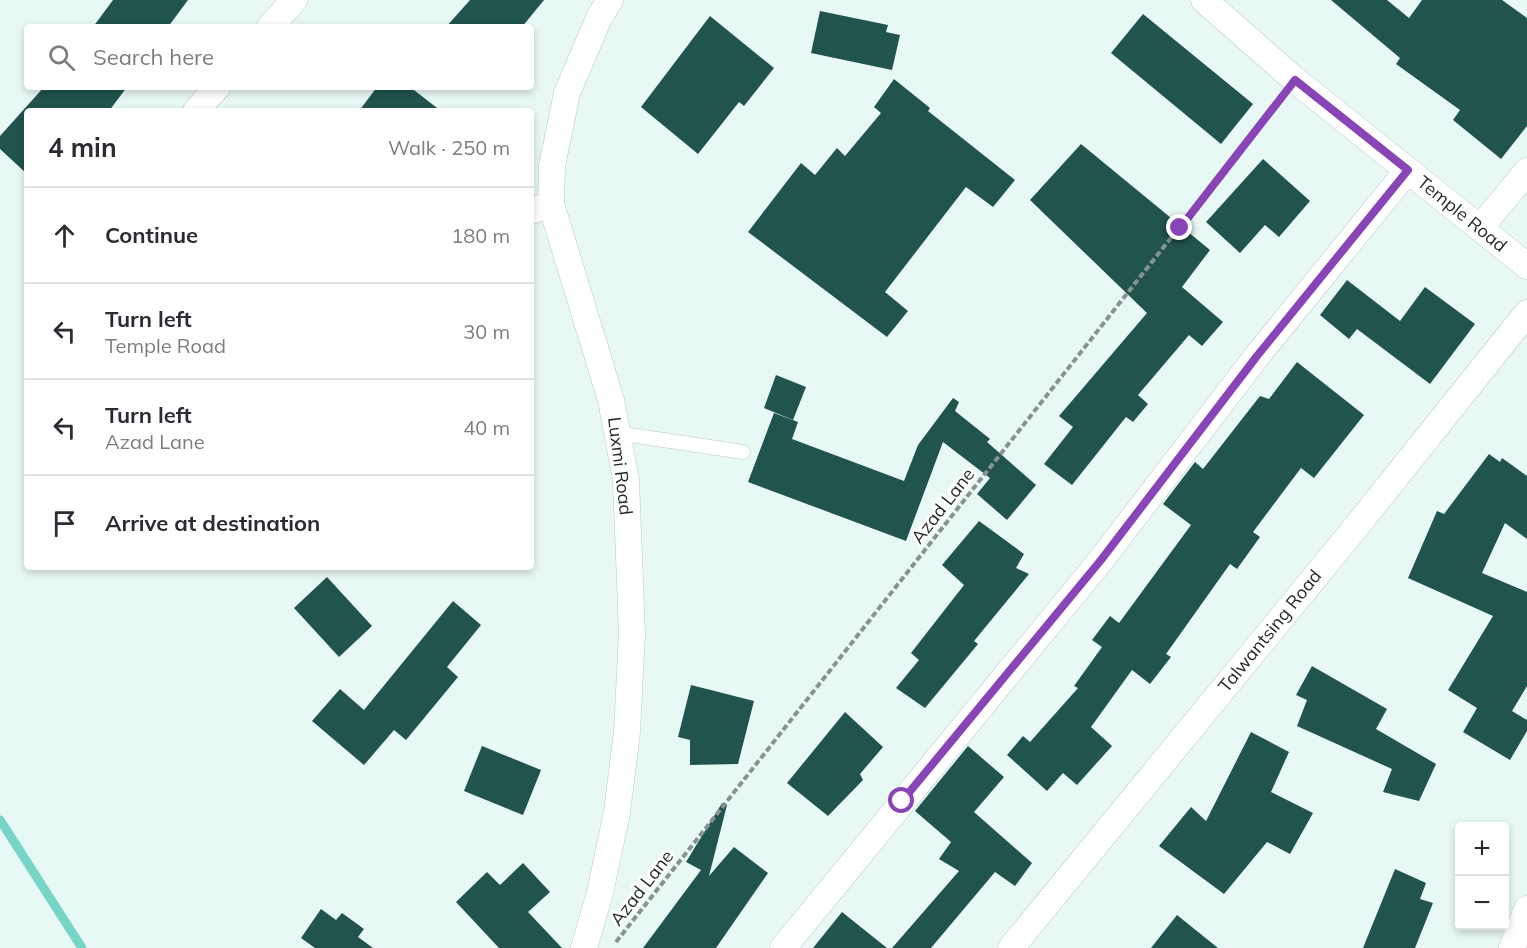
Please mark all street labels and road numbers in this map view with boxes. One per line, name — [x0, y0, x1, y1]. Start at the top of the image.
street label: Temple Road — [1413, 170, 1512, 257]
street label: Luxmi Road — [603, 416, 638, 516]
street label: Azad Lane — [906, 463, 979, 548]
street label: Talwantsing Road — [1213, 565, 1326, 697]
street label: Azad Lane — [605, 845, 678, 930]

